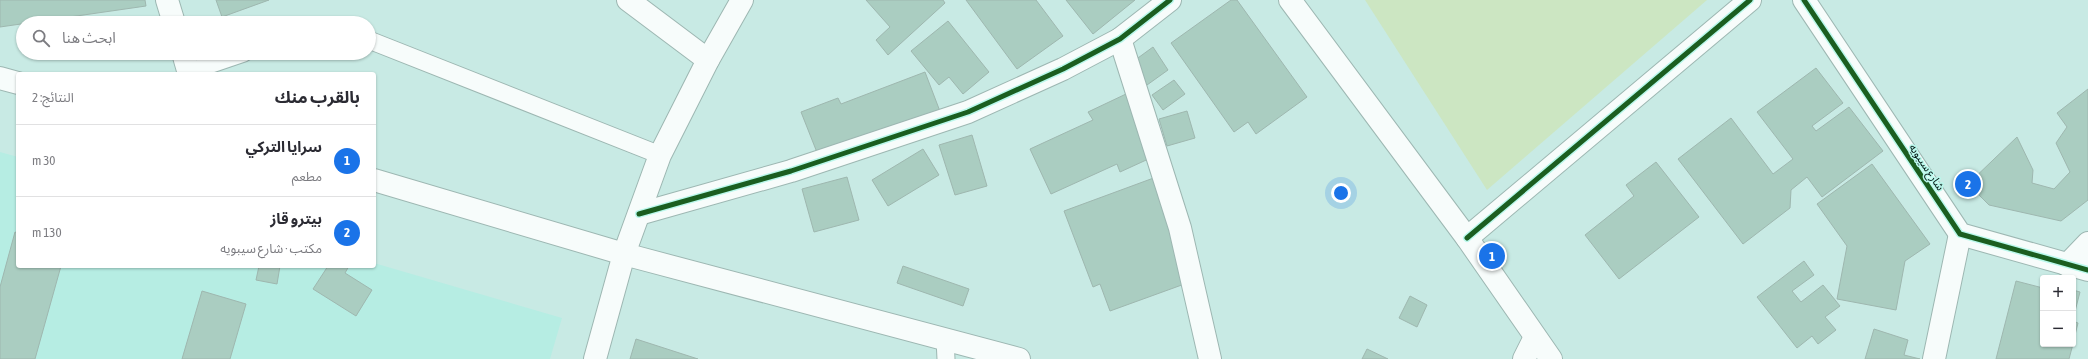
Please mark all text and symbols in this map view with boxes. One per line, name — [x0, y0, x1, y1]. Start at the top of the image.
search box — [16, 16, 376, 60]
icon: search — [30, 27, 52, 49]
text: ابحث هنا — [62, 29, 116, 46]
text: بالقرب منك — [275, 87, 360, 107]
text: النتائج: 2 — [32, 90, 74, 105]
text: سرايا التركي — [245, 138, 322, 155]
street label: شارع سيبويه — [1905, 142, 1947, 194]
text: 30 m — [32, 153, 55, 168]
text: 1 — [344, 153, 350, 168]
text: مطعم — [292, 169, 322, 184]
pin: 2 — [1955, 169, 1981, 199]
your location — [1331, 183, 1351, 203]
text: بيترو قاز — [270, 210, 322, 227]
text: 130 m — [32, 225, 62, 240]
text: 2 — [344, 225, 350, 240]
text: مكتب · شارع سيبويه — [220, 241, 322, 256]
pin: 1 — [1479, 241, 1505, 271]
map controls — [2040, 275, 2076, 347]
button: + — [2040, 275, 2076, 311]
button: − — [2040, 311, 2076, 347]

